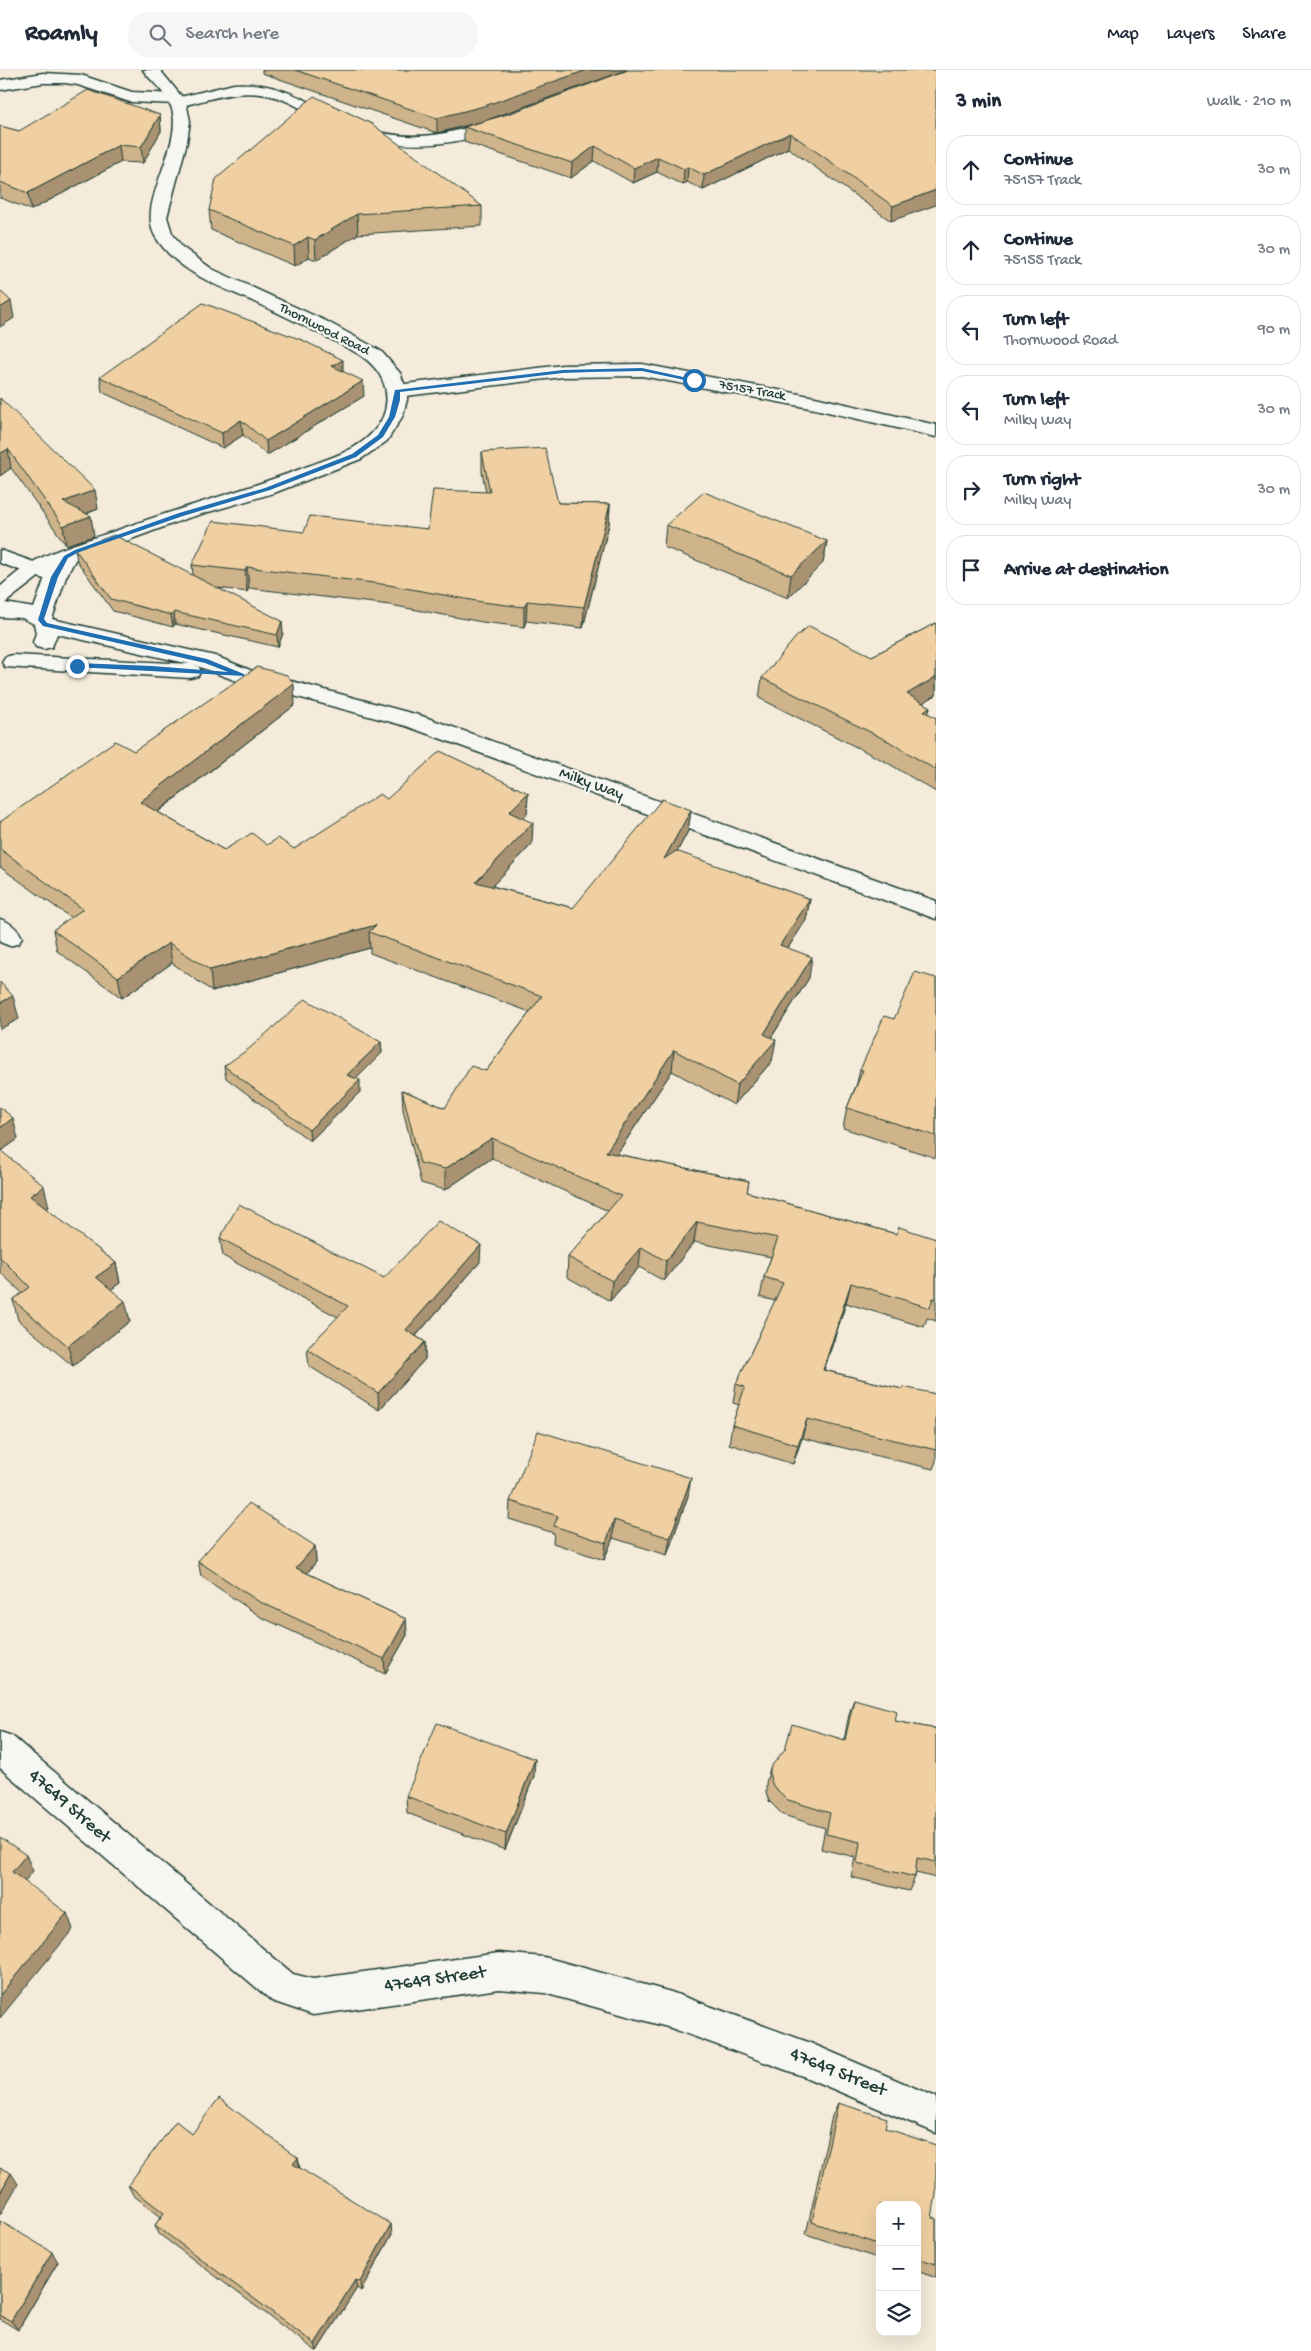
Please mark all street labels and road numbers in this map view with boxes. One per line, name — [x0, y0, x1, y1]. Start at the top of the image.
street label: Thornwood Road — [275, 299, 374, 361]
street label: 75157 Track — [716, 377, 788, 406]
street label: Milky Way — [556, 765, 626, 805]
street label: 47649 Street — [23, 1765, 117, 1851]
street label: 47649 Street — [383, 1961, 489, 1998]
street label: 47649 Street — [786, 2043, 892, 2104]

